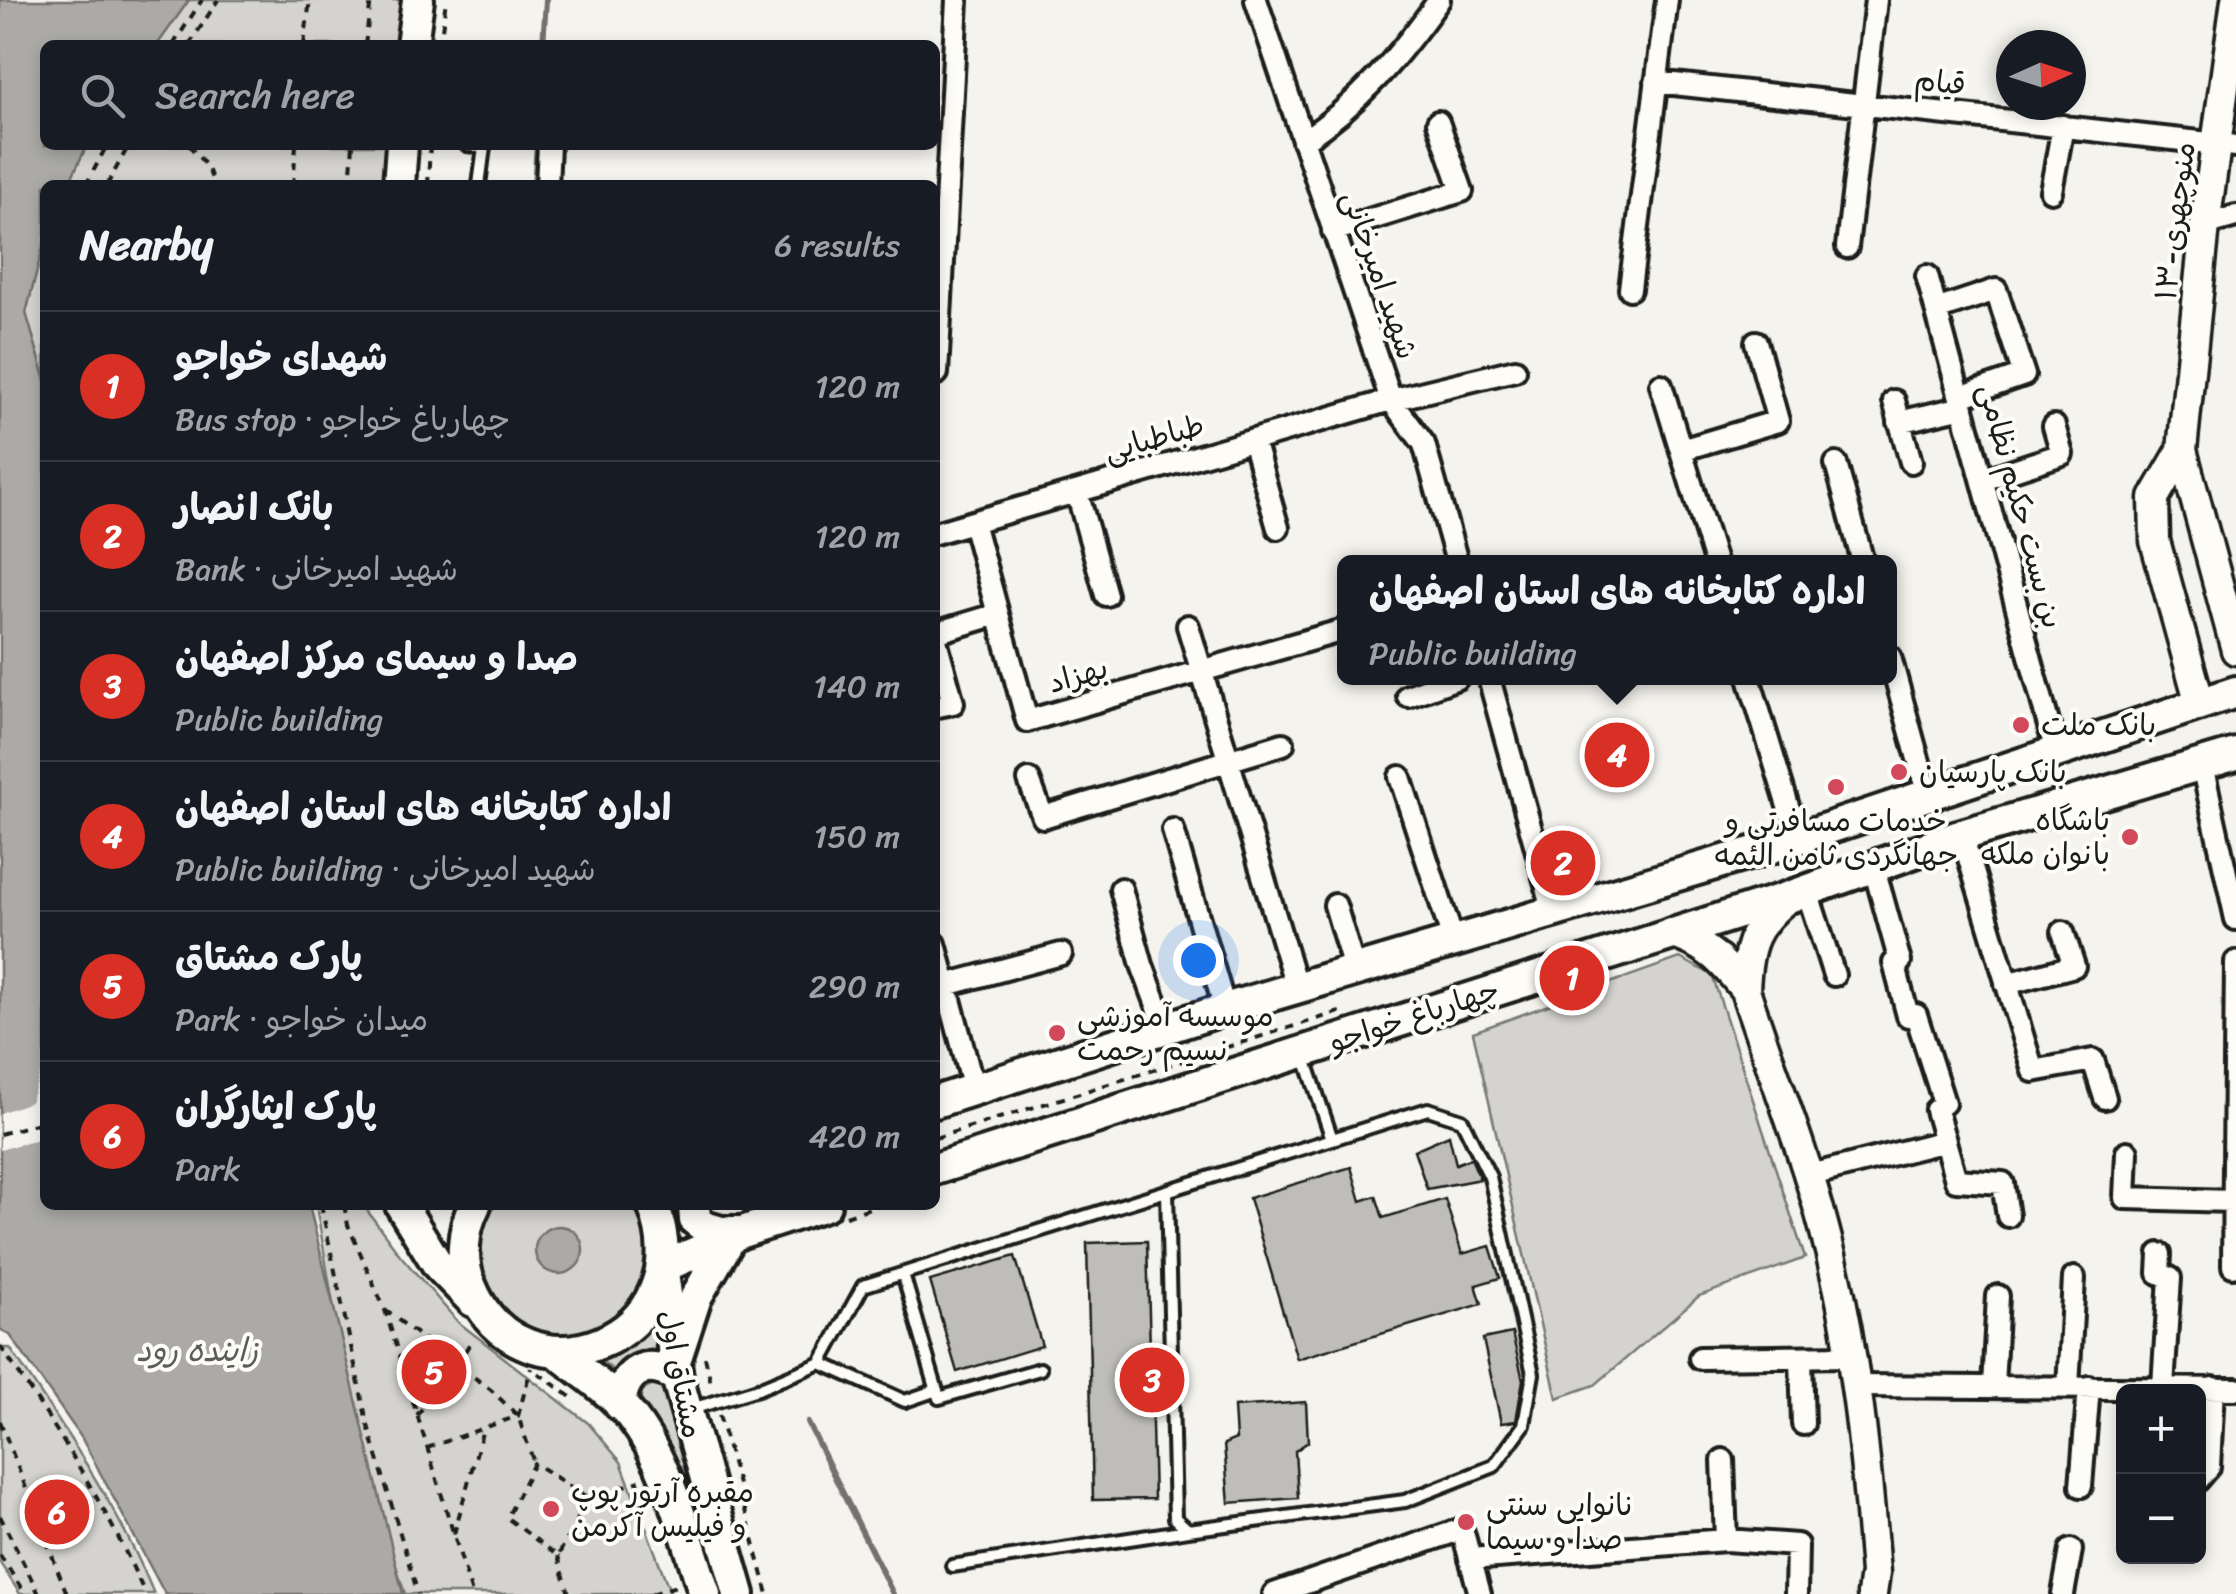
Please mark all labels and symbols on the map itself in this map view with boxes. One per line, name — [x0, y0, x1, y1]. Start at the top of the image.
north arrow — [1996, 30, 2086, 120]
street label: قیام — [1912, 52, 1968, 112]
street label: ۱۳-منوچهری — [2139, 139, 2211, 303]
street label: شهید امیرخانی — [1326, 183, 1434, 367]
street label: بن بست حکیم نظامی — [1962, 377, 2080, 635]
street label: طباطبایی — [1097, 398, 1211, 478]
street label: بهزاد — [1042, 641, 1114, 709]
place label: بانک ملت — [2041, 698, 2156, 752]
marker: بانک ملت — [2010, 714, 2032, 736]
pin: 4 — [1584, 718, 1650, 792]
place label: بانک پارسیان — [1919, 745, 2067, 799]
marker: بانک پارسیان — [1888, 761, 1910, 783]
marker: خدمات مسافرتی و جهانگردی ثامن الئمه — [1825, 776, 1847, 798]
place label: باشگاه بانوان ملکه — [1981, 793, 2110, 881]
place label: خدمات مسافرتی و جهانگردی ثامن الئمه — [1714, 794, 1958, 882]
pin: 2 — [1530, 826, 1596, 900]
marker: باشگاه بانوان ملکه — [2119, 826, 2141, 848]
your location — [1173, 935, 1224, 986]
pin: 1 — [1540, 940, 1604, 1016]
street label: چهارباغ خواجو — [1320, 963, 1506, 1070]
place label: موسسه آموزشی نسیم رحمت — [1077, 989, 1274, 1077]
marker: موسسه آموزشی نسیم رحمت — [1046, 1022, 1068, 1044]
street label: مشتاق اول — [642, 1305, 720, 1443]
water label: زاینده رود — [136, 1322, 259, 1379]
pin: 5 — [402, 1334, 466, 1410]
pin: 3 — [1120, 1342, 1184, 1418]
place label: مقبره آرتور پوپ و فیلیس آکرمن — [571, 1465, 754, 1553]
pin: 6 — [24, 1474, 90, 1550]
place label: نانوایی سنتی صدا و سیما — [1486, 1478, 1634, 1566]
marker: مقبره آرتور پوپ و فیلیس آکرمن — [540, 1498, 562, 1520]
marker: نانوایی سنتی صدا و سیما — [1455, 1511, 1477, 1533]

